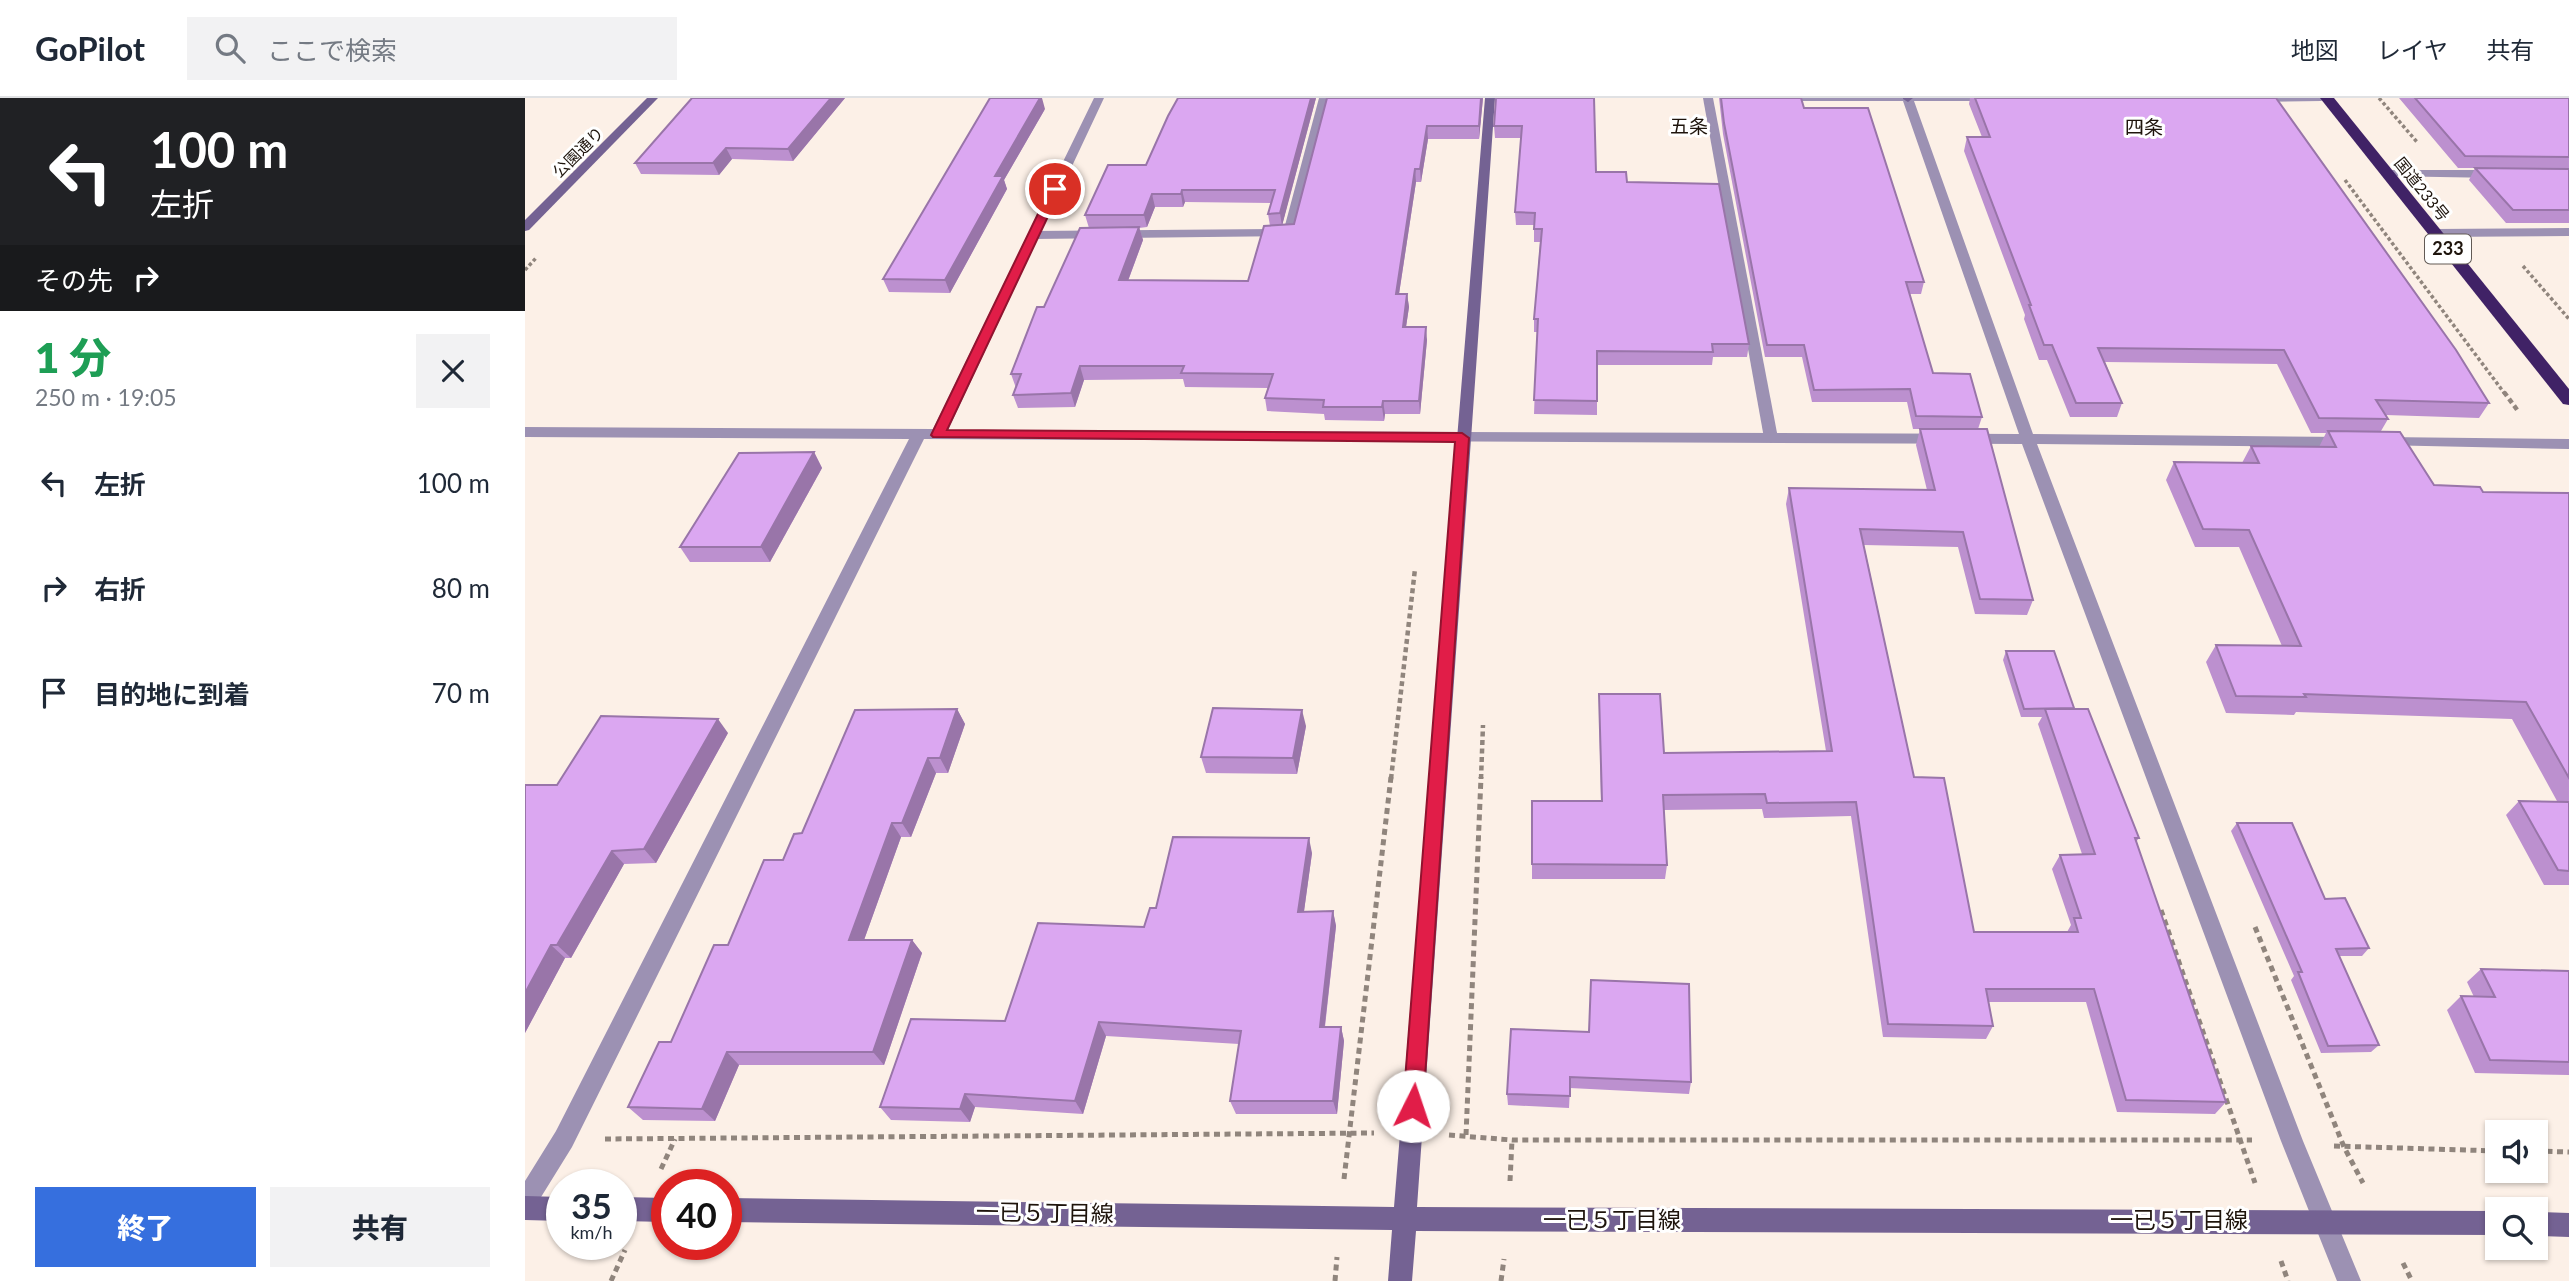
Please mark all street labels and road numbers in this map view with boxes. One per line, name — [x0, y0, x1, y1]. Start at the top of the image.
street label: 公園通り — [548, 122, 607, 181]
street label: 国道233号 — [2391, 153, 2454, 224]
road number: 233 — [2425, 234, 2471, 264]
street label: 一已５丁目線 — [976, 1197, 1114, 1227]
street label: 一已５丁目線 — [1543, 1205, 1681, 1233]
street label: 一已５丁目線 — [2110, 1205, 2248, 1233]

